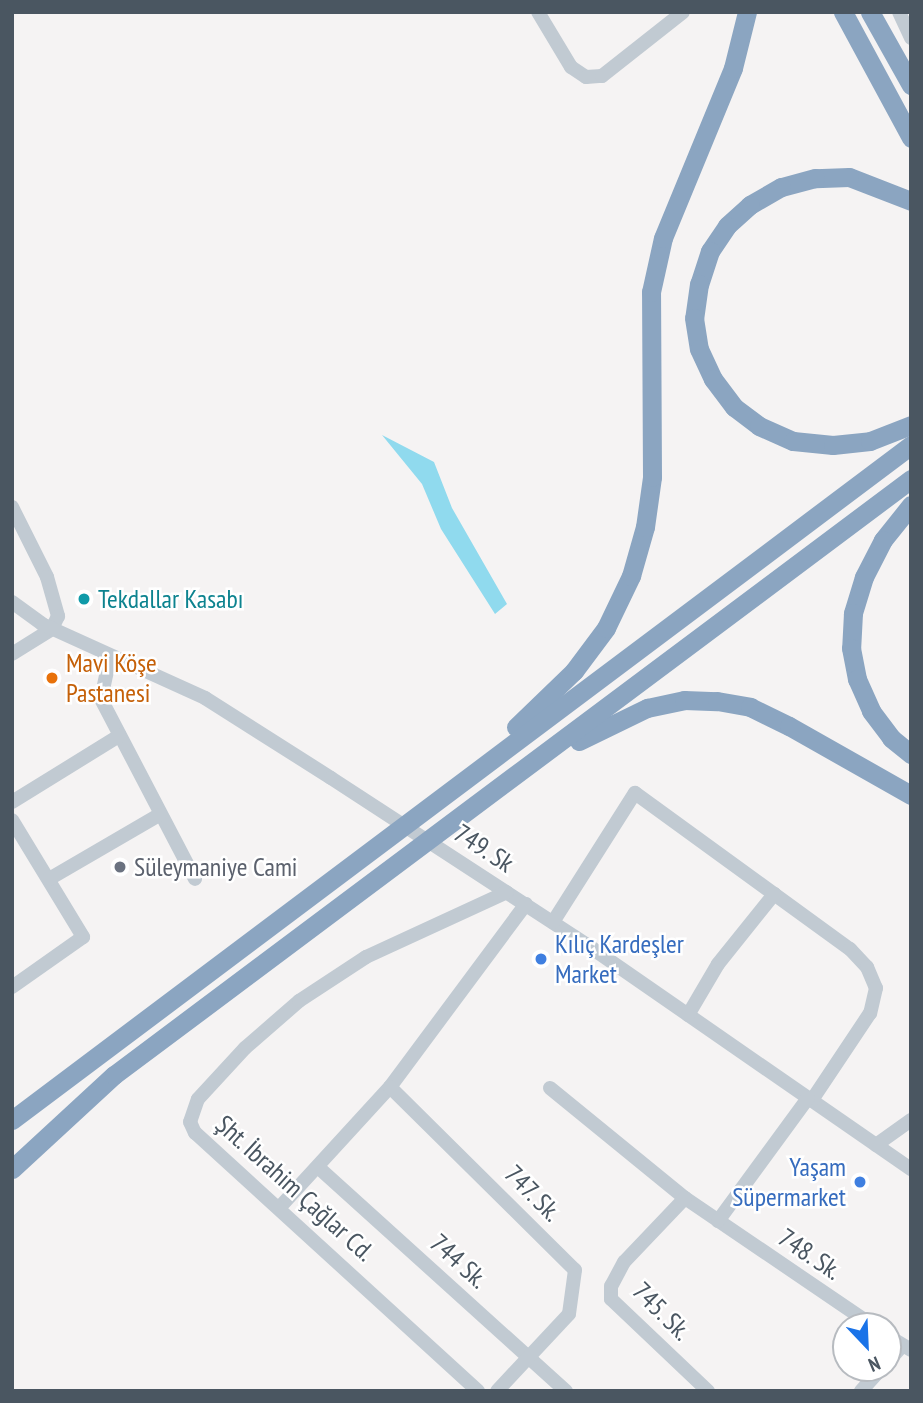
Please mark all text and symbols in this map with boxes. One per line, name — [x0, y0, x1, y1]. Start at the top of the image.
place label: Tekdallar Kasabı — [98, 583, 243, 615]
marker: Tekdallar Kasabı — [76, 591, 92, 607]
place label: Mavi Köşe Pastanesi — [66, 647, 157, 708]
marker: Mavi Köşe Pastanesi — [44, 670, 60, 686]
street label: 749. Sk — [448, 817, 520, 879]
place label: Süleymaniye Cami — [134, 851, 297, 883]
marker: Süleymaniye Cami — [112, 859, 128, 875]
place label: Kılıç Kardeşler Market — [555, 928, 684, 990]
marker: Kılıç Kardeşler Market — [533, 951, 549, 967]
street label: Şht. İbrahim Çağlar Cd. — [209, 1108, 381, 1268]
place label: Yaşam Süpermarket — [732, 1151, 846, 1212]
street label: 747. Sk. — [498, 1158, 568, 1228]
marker: Yaşam Süpermarket — [852, 1174, 868, 1190]
street label: 748. Sk. — [772, 1221, 848, 1287]
street label: 744 Sk. — [424, 1227, 494, 1295]
street label: 745. Sk. — [626, 1275, 698, 1347]
north arrow — [832, 1312, 902, 1382]
text: N — [865, 1351, 884, 1378]

